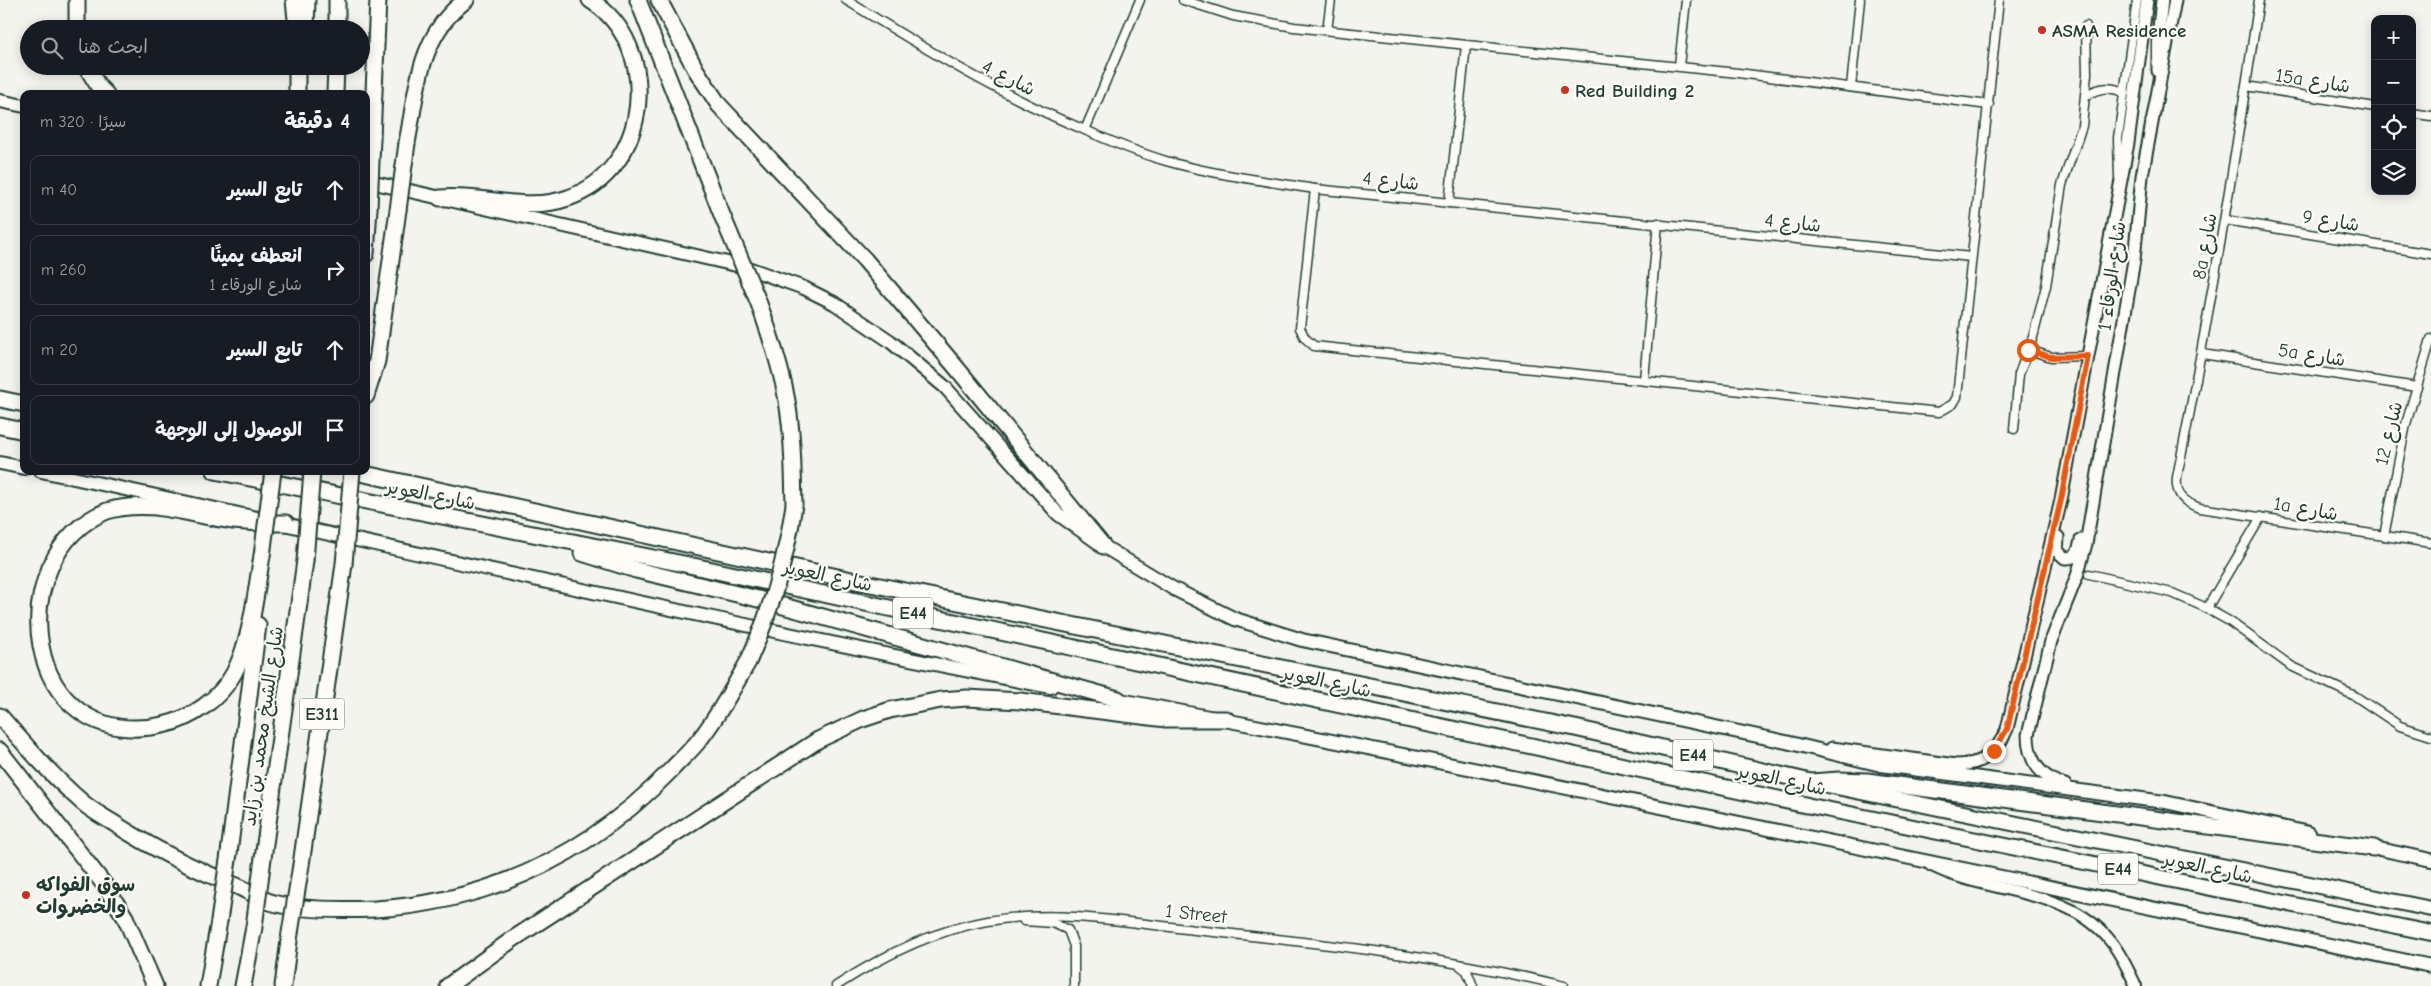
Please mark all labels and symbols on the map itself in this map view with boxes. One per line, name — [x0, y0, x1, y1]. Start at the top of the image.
place label: ASMA Residence — [2052, 20, 2186, 42]
marker: ASMA Residence — [2036, 24, 2048, 36]
street label: شارع 4 — [977, 55, 1039, 102]
street label: 15a شارع — [2274, 64, 2352, 100]
place label: Red Building 2 — [1575, 80, 1694, 102]
marker: Red Building 2 — [1559, 84, 1571, 96]
street label: شارع 4 — [1361, 167, 1420, 197]
street label: شارع 9 — [2300, 206, 2361, 238]
street label: شارع 4 — [1763, 209, 1822, 239]
street label: 8a شارع — [2188, 211, 2224, 281]
street label: شارع الورقاء 1 — [2093, 220, 2133, 333]
route start — [2017, 339, 2040, 362]
street label: 5a شارع — [2276, 339, 2347, 373]
street label: شارع 12 — [2370, 399, 2409, 468]
street label: شارع العوير — [382, 475, 477, 516]
street label: 1a شارع — [2272, 493, 2340, 527]
street label: شارع العوير — [779, 555, 874, 598]
road number: E44 — [893, 598, 933, 628]
street label: شارع الشيخ محمد بن زايد — [238, 625, 290, 828]
street label: شارع العوير — [1278, 661, 1373, 704]
road number: E311 — [300, 699, 344, 730]
road number: E44 — [1673, 740, 1713, 770]
route end — [1983, 740, 2006, 763]
street label: شارع العوير — [1733, 759, 1828, 802]
street label: شارع العوير — [2159, 847, 2254, 890]
road number: E44 — [2098, 854, 2138, 884]
place label: سوق الفواكه والخضروات — [36, 874, 135, 919]
marker: سوق الفواكه والخضروات — [20, 889, 32, 901]
street label: 1 Street — [1164, 900, 1228, 928]

